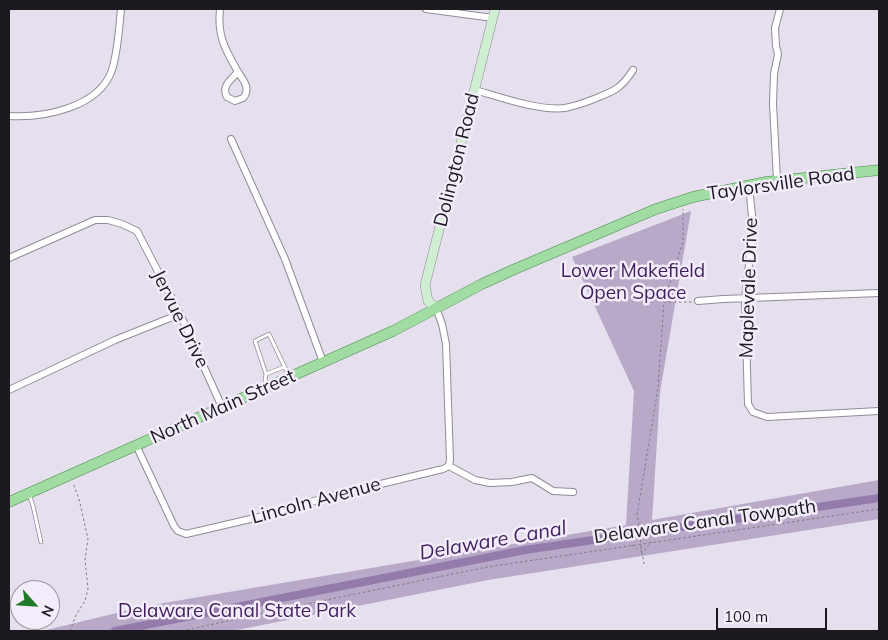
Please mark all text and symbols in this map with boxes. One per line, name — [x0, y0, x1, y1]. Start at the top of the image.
street label: Dolington Road — [429, 91, 485, 229]
street label: Taylorsville Road — [706, 162, 856, 206]
street label: Maplevale Drive — [735, 217, 763, 359]
park label: Lower Makefield Open Space — [561, 260, 705, 304]
street label: Jervue Drive — [146, 266, 214, 372]
street label: North Main Street — [147, 365, 299, 449]
street label: Lincoln Avenue — [249, 473, 383, 529]
street label: Delaware Canal Towpath — [592, 495, 818, 549]
water label: Delaware Canal — [418, 516, 568, 566]
north arrow — [10, 580, 60, 630]
scale bar — [718, 598, 829, 630]
park label: Delaware Canal State Park — [118, 600, 356, 622]
text: N — [37, 602, 58, 620]
text: 100 m — [724, 607, 768, 626]

